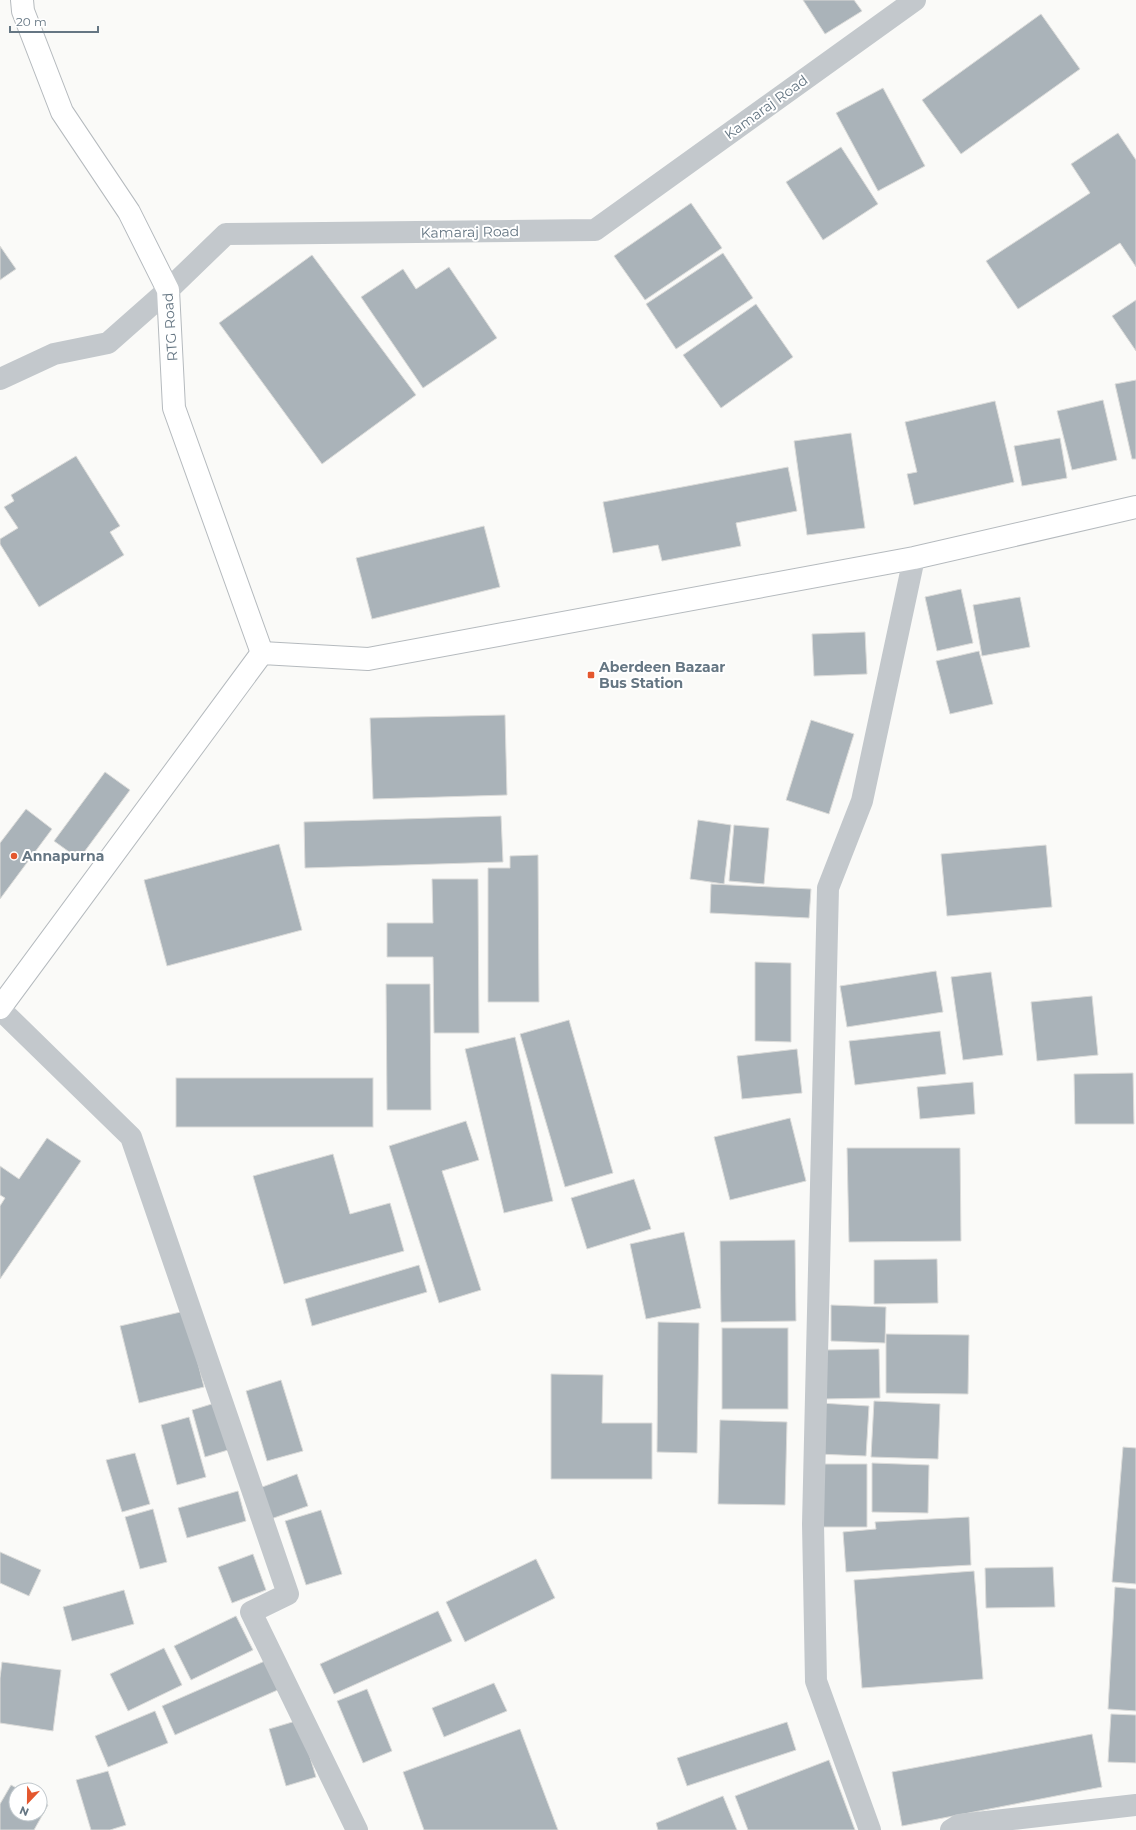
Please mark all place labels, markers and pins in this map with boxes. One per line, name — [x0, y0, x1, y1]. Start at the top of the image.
place label: Aberdeen Bazaar Bus Station — [598, 658, 725, 692]
marker: Aberdeen Bazaar Bus Station — [586, 670, 596, 680]
place label: Annapurna — [21, 847, 104, 865]
marker: Annapurna — [9, 851, 19, 861]

